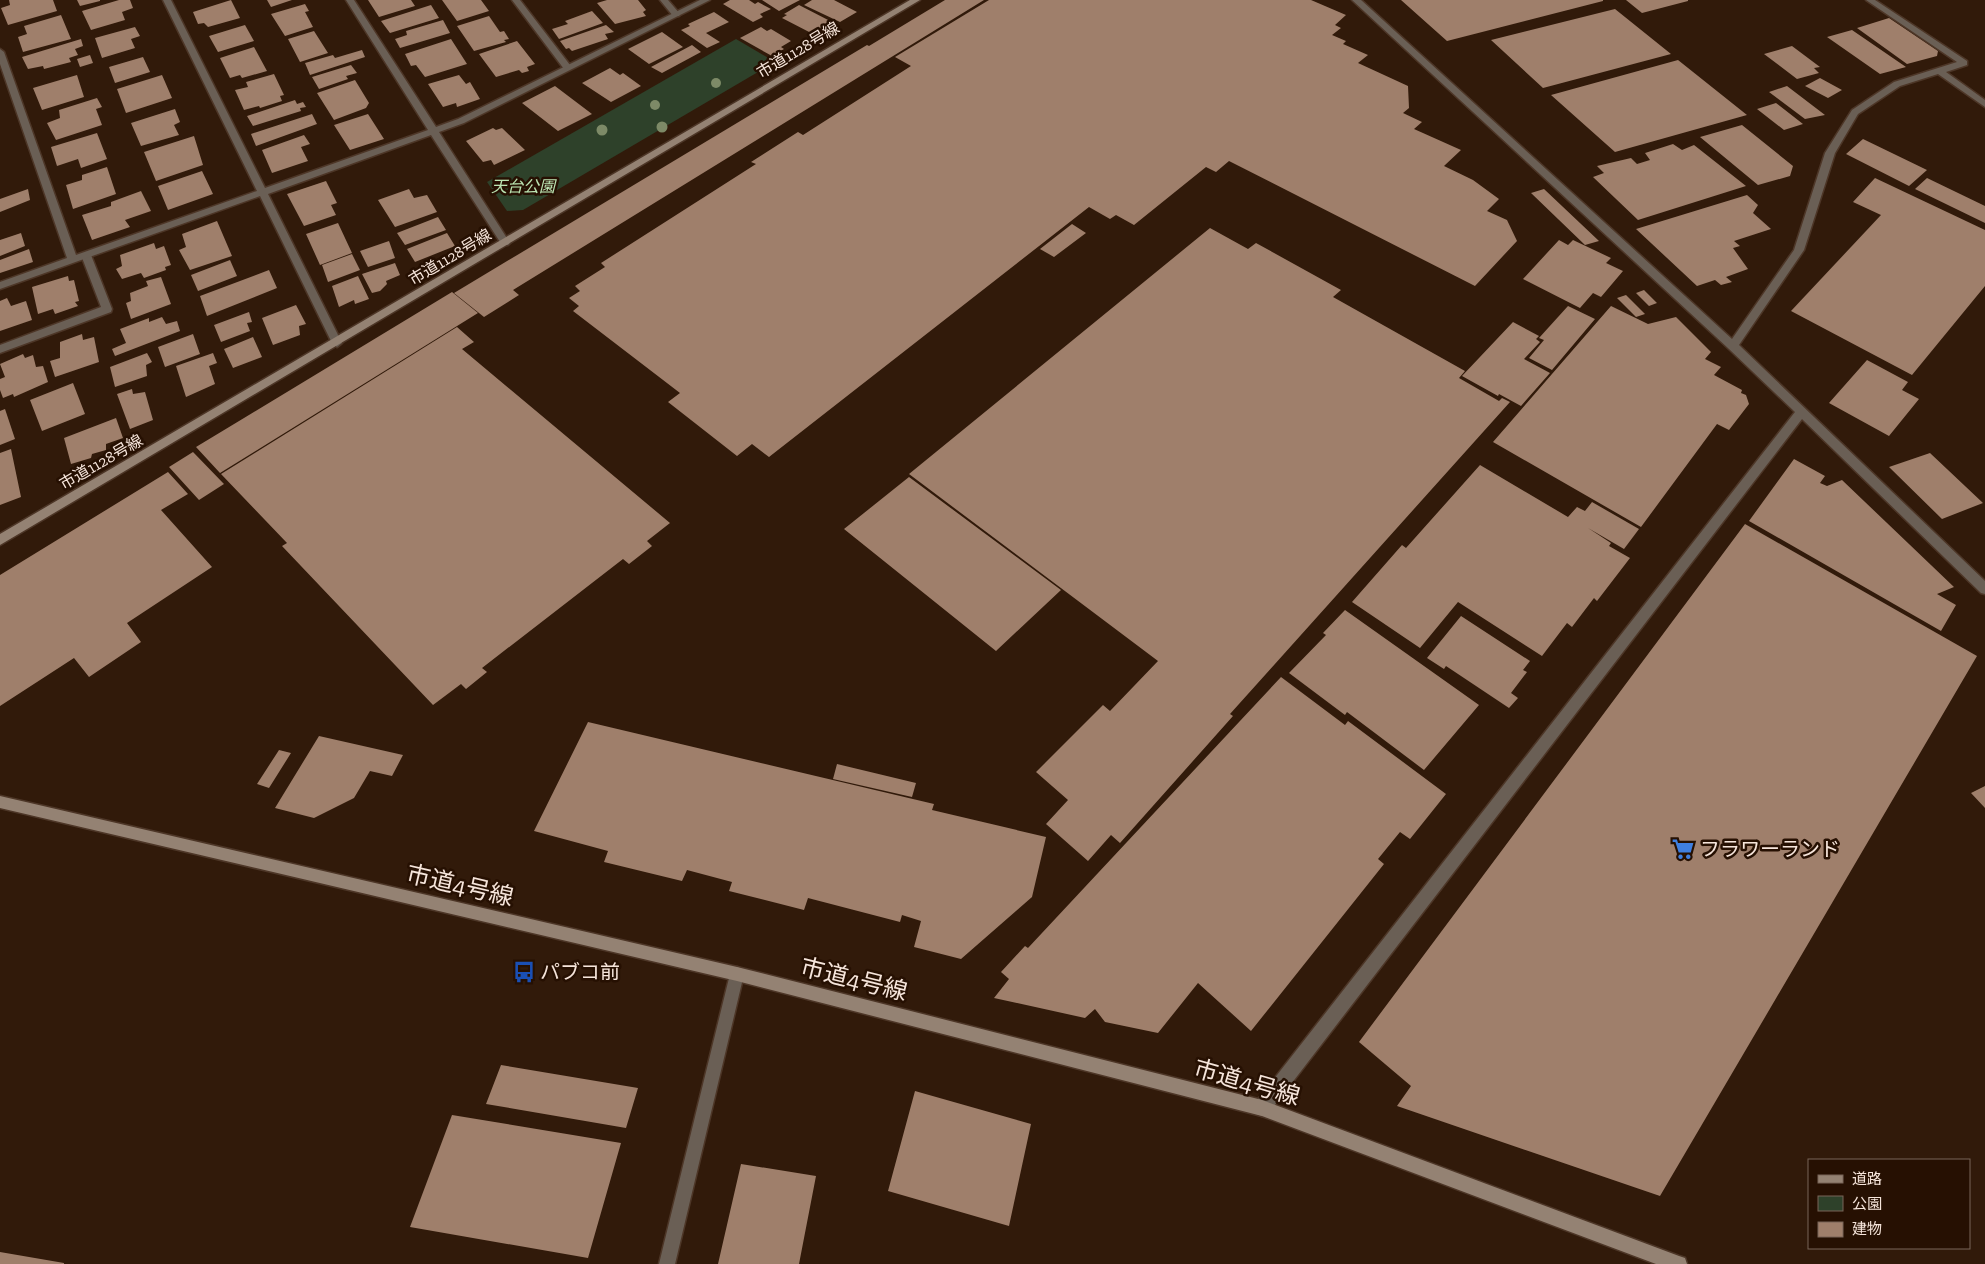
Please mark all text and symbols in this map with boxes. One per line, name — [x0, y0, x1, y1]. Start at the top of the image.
street label: 市道1128号線 — [753, 18, 843, 82]
park label: 天台公園 — [491, 177, 557, 196]
street label: 市道1128号線 — [405, 225, 495, 289]
street label: 市道1128号線 — [56, 430, 146, 494]
supermarket icon: フラワーランド — [1670, 836, 1696, 862]
place label: フラワーランド — [1700, 837, 1840, 861]
street label: 市道4号線 — [404, 859, 516, 911]
street label: 市道4号線 — [798, 952, 910, 1006]
bus stop icon: パブコ前 — [511, 959, 537, 985]
place label: パブコ前 — [540, 960, 620, 984]
street label: 市道4号線 — [1191, 1053, 1303, 1111]
legend — [1808, 1159, 1970, 1249]
text: 道路 — [1852, 1170, 1882, 1188]
text: 公園 — [1852, 1195, 1882, 1213]
text: 建物 — [1852, 1220, 1882, 1238]

